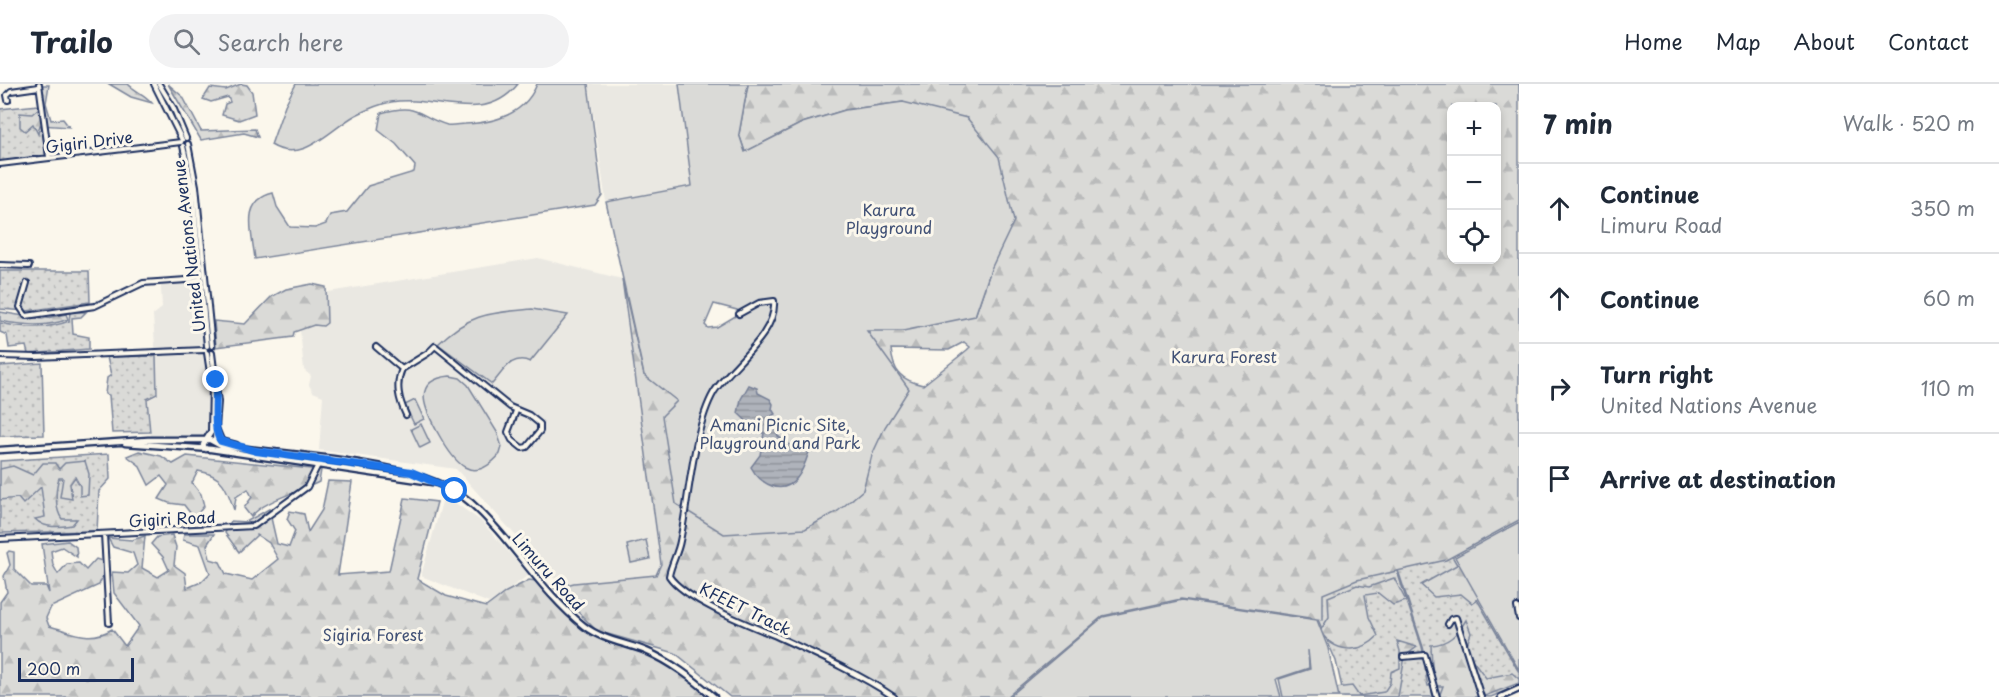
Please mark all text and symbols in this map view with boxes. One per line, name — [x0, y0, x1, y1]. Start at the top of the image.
search box — [149, 14, 569, 68]
text: Trailo — [30, 20, 113, 63]
icon: search — [170, 25, 203, 58]
text: Search here — [218, 25, 343, 58]
text: Home — [1624, 25, 1683, 57]
text: Map — [1716, 25, 1761, 57]
text: About — [1794, 25, 1855, 57]
text: Contact — [1888, 25, 1969, 57]
map controls — [1447, 102, 1501, 264]
button: + — [1447, 102, 1501, 156]
text: 7 min — [1543, 104, 1613, 143]
text: Walk · 520 m — [1843, 108, 1975, 138]
street label: Gigiri Drive — [44, 124, 134, 158]
button: − — [1447, 156, 1501, 210]
street label: United Nations Avenue — [165, 158, 211, 334]
text: Continue — [1600, 177, 1699, 210]
icon: ahead — [1543, 192, 1576, 225]
text: 350 m — [1910, 193, 1975, 223]
park label: Karura Playground — [846, 197, 932, 239]
button: locate — [1447, 210, 1501, 264]
text: Limuru Road — [1600, 210, 1723, 240]
icon: ahead — [1543, 282, 1576, 315]
text: Continue — [1600, 282, 1699, 315]
text: 60 m — [1923, 283, 1975, 313]
park label: Karura Forest — [1171, 344, 1277, 368]
text: Turn right — [1600, 357, 1713, 390]
route end — [202, 366, 228, 392]
icon: right — [1543, 372, 1576, 405]
text: 110 m — [1921, 373, 1975, 403]
text: United Nations Avenue — [1600, 390, 1818, 420]
park label: Amani Picnic Site, Playground and Park — [699, 412, 861, 454]
icon: arrive — [1543, 462, 1576, 495]
text: Arrive at destination — [1600, 462, 1836, 495]
route start — [441, 477, 467, 503]
street label: Gigiri Road — [128, 504, 216, 532]
street label: Limuru Road — [507, 527, 591, 615]
street label: KFEET Track — [696, 575, 796, 641]
park label: Sigiria Forest — [323, 622, 423, 646]
scale bar — [18, 655, 134, 682]
text: 200 m — [27, 656, 80, 680]

